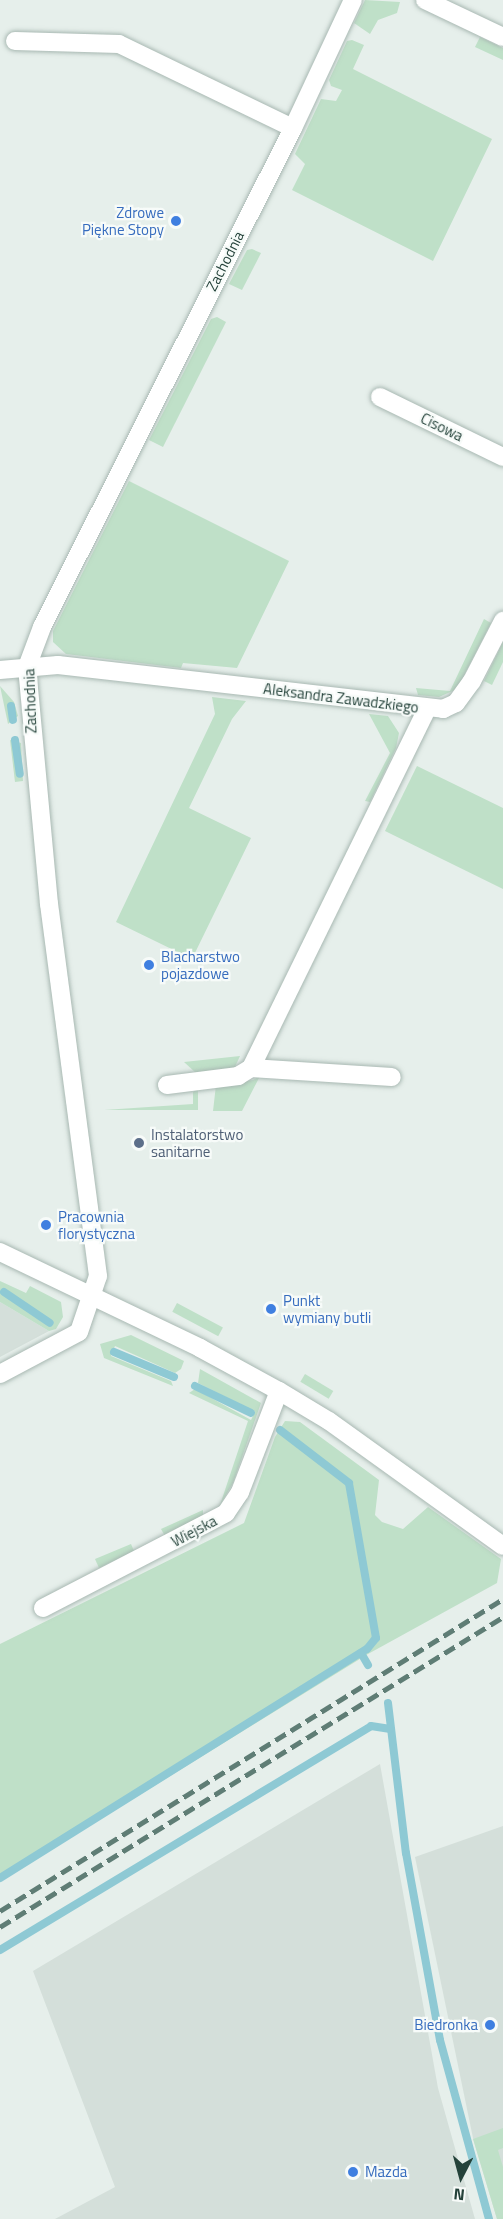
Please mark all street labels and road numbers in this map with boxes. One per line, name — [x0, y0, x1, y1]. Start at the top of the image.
street label: Zachodnia — [202, 228, 248, 294]
street label: Cisowa — [418, 409, 466, 445]
street label: Zachodnia — [20, 668, 40, 734]
street label: Aleksandra Zawadzkiego — [262, 680, 420, 716]
street label: Wiejska — [168, 1512, 220, 1550]

